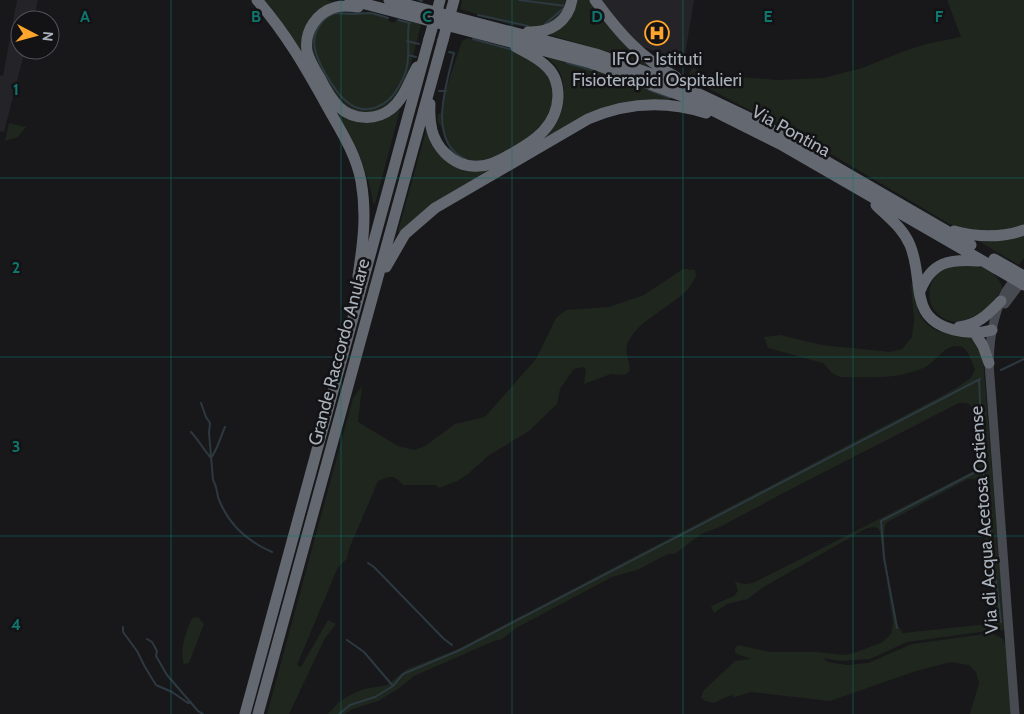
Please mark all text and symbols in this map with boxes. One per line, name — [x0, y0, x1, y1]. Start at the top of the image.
text: A — [80, 7, 90, 26]
text: B — [251, 7, 261, 26]
text: C — [422, 7, 432, 26]
text: D — [591, 7, 603, 26]
text: E — [763, 7, 773, 26]
text: F — [935, 7, 944, 26]
north arrow — [10, 10, 60, 60]
hospital icon: IFO - Istituti Fisioterapici Ospitalieri — [644, 20, 670, 46]
text: N — [38, 30, 57, 42]
place label: IFO - Istituti Fisioterapici Ospitalieri — [572, 48, 742, 91]
text: 1 — [13, 80, 19, 99]
street label: Via Pontina — [748, 100, 835, 162]
street label: Grande Raccordo Anulare — [303, 256, 375, 448]
text: 2 — [12, 258, 20, 277]
street label: Via di Acqua Acetosa Ostiense — [965, 405, 1003, 635]
text: 3 — [12, 437, 20, 456]
text: 4 — [11, 615, 21, 634]

